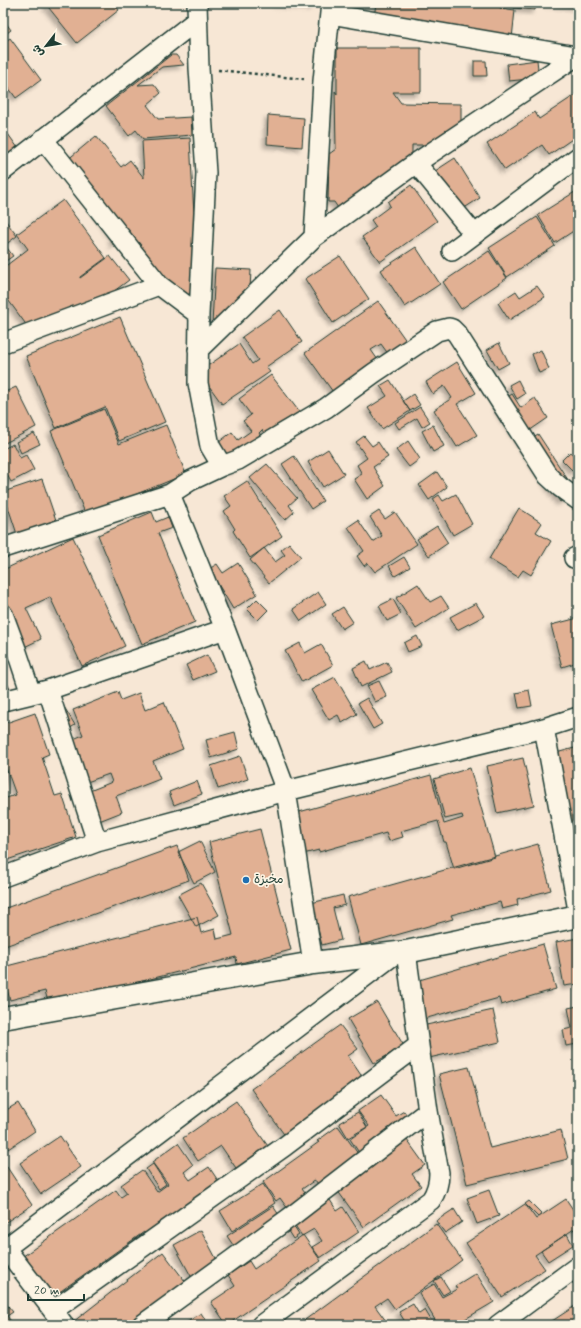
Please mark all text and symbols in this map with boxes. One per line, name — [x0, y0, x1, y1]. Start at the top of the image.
north arrow — [26, 26, 66, 66]
text: ش — [29, 42, 47, 59]
place label: مخبزة — [254, 872, 284, 888]
marker: مخبزة — [241, 875, 251, 885]
scale bar — [28, 1276, 84, 1302]
text: 20 m — [34, 1283, 60, 1299]

